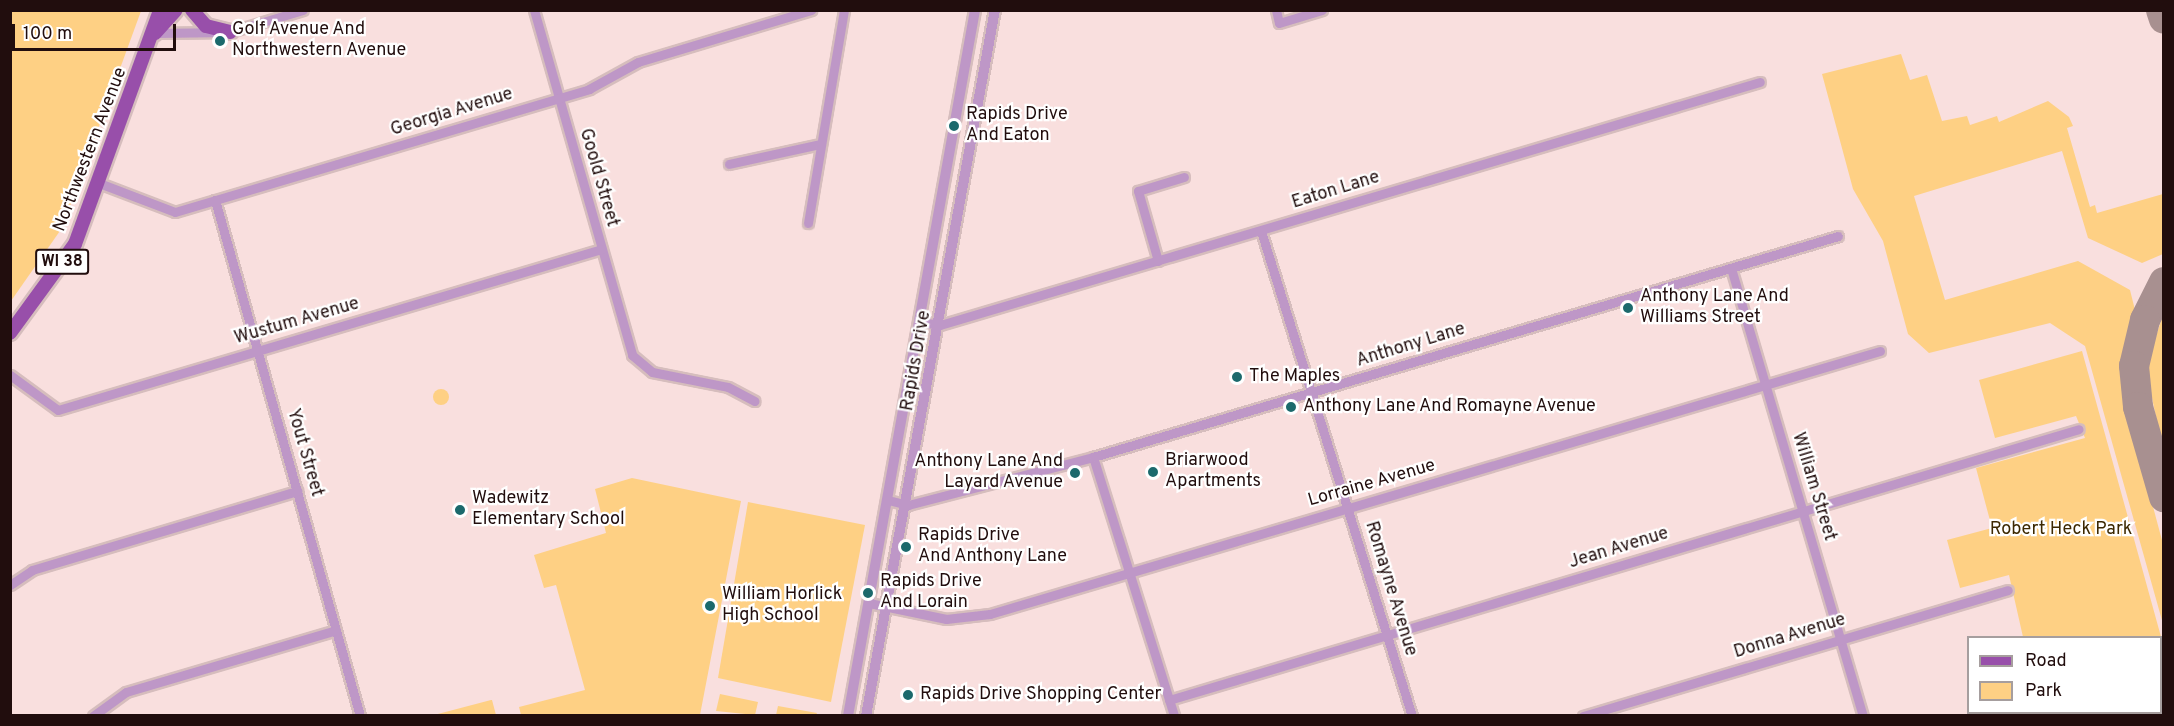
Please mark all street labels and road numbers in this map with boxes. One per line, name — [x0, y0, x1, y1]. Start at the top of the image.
street label: Northwestern Avenue — [50, 65, 132, 235]
street label: Georgia Avenue — [388, 84, 516, 142]
street label: Goold Street — [574, 126, 622, 230]
street label: Eaton Lane — [1289, 167, 1383, 215]
road number: WI 38 — [35, 249, 89, 275]
street label: Wustum Avenue — [232, 294, 362, 350]
street label: Rapids Drive — [898, 309, 936, 413]
street label: Anthony Lane — [1354, 319, 1468, 373]
street label: Yout Street — [281, 406, 327, 500]
street label: William Street — [1786, 430, 1840, 544]
street label: Lorraine Avenue — [1306, 455, 1438, 513]
street label: Romayne Avenue — [1359, 519, 1421, 659]
street label: Jean Avenue — [1566, 524, 1672, 574]
street label: Donna Avenue — [1731, 610, 1849, 664]

